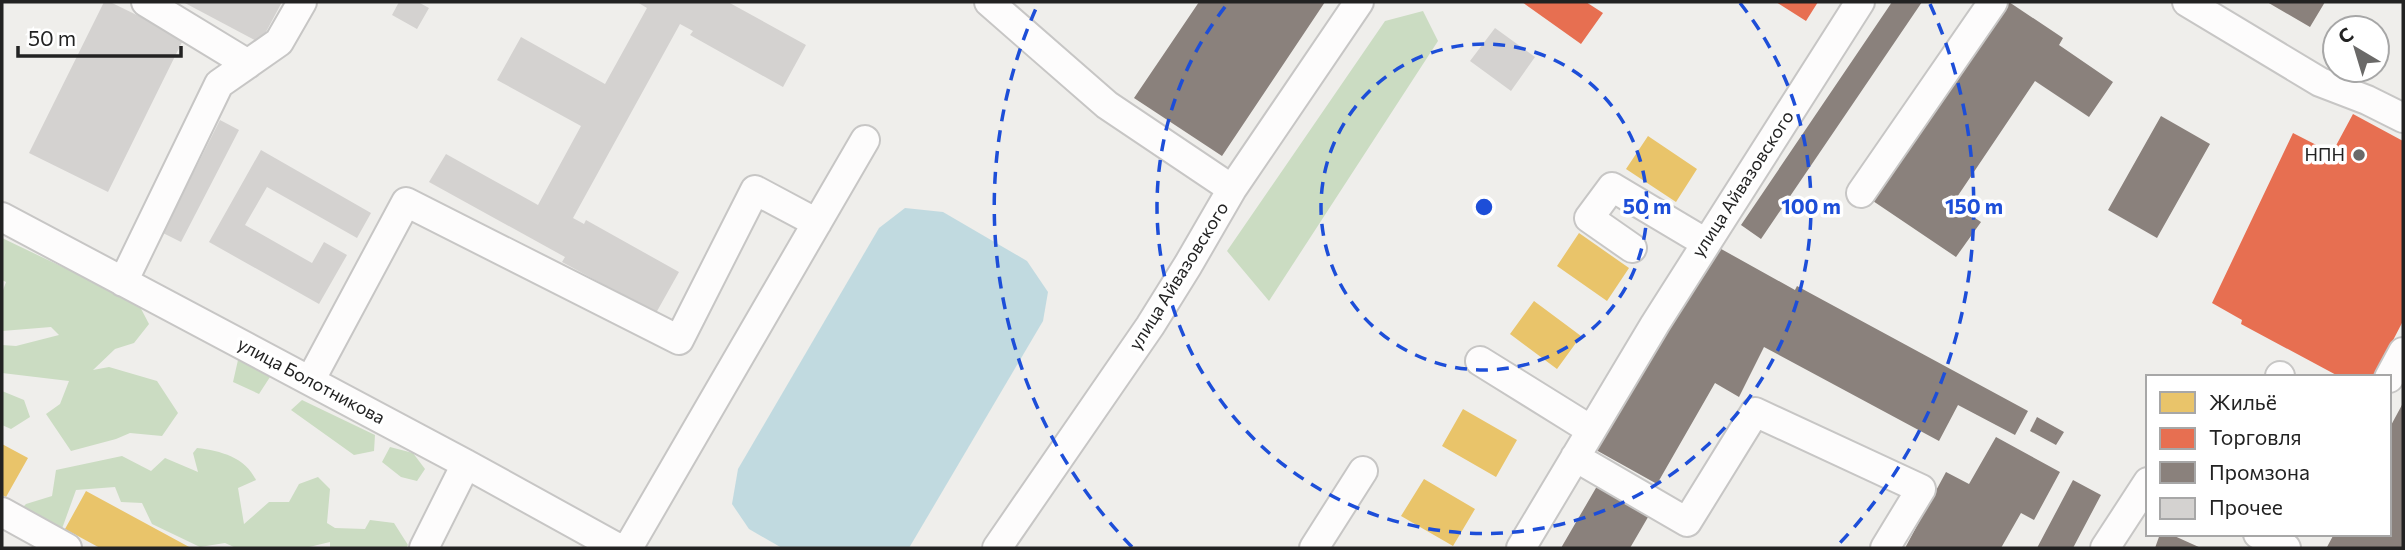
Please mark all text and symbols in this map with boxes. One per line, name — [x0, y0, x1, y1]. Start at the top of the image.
scale bar — [18, 14, 180, 58]
north arrow — [2321, 14, 2391, 84]
text: С — [2333, 22, 2357, 48]
text: 50 m — [28, 25, 76, 50]
street label: улица Айвазовского — [1686, 106, 1798, 261]
place label: НПН — [2305, 143, 2345, 165]
marker: НПН — [2351, 147, 2367, 163]
text: 50 m — [1623, 193, 1671, 218]
text: 100 m — [1781, 193, 1841, 218]
text: 150 m — [1945, 193, 2003, 218]
centre of rings — [1472, 195, 1496, 219]
street label: улица Айвазовского — [1124, 197, 1233, 354]
street label: улица Болотникова — [234, 332, 389, 428]
legend — [2146, 375, 2391, 536]
text: Жильё — [2209, 389, 2277, 414]
text: Торговля — [2209, 424, 2302, 449]
text: Промзона — [2209, 459, 2310, 484]
text: Прочее — [2209, 494, 2283, 519]

